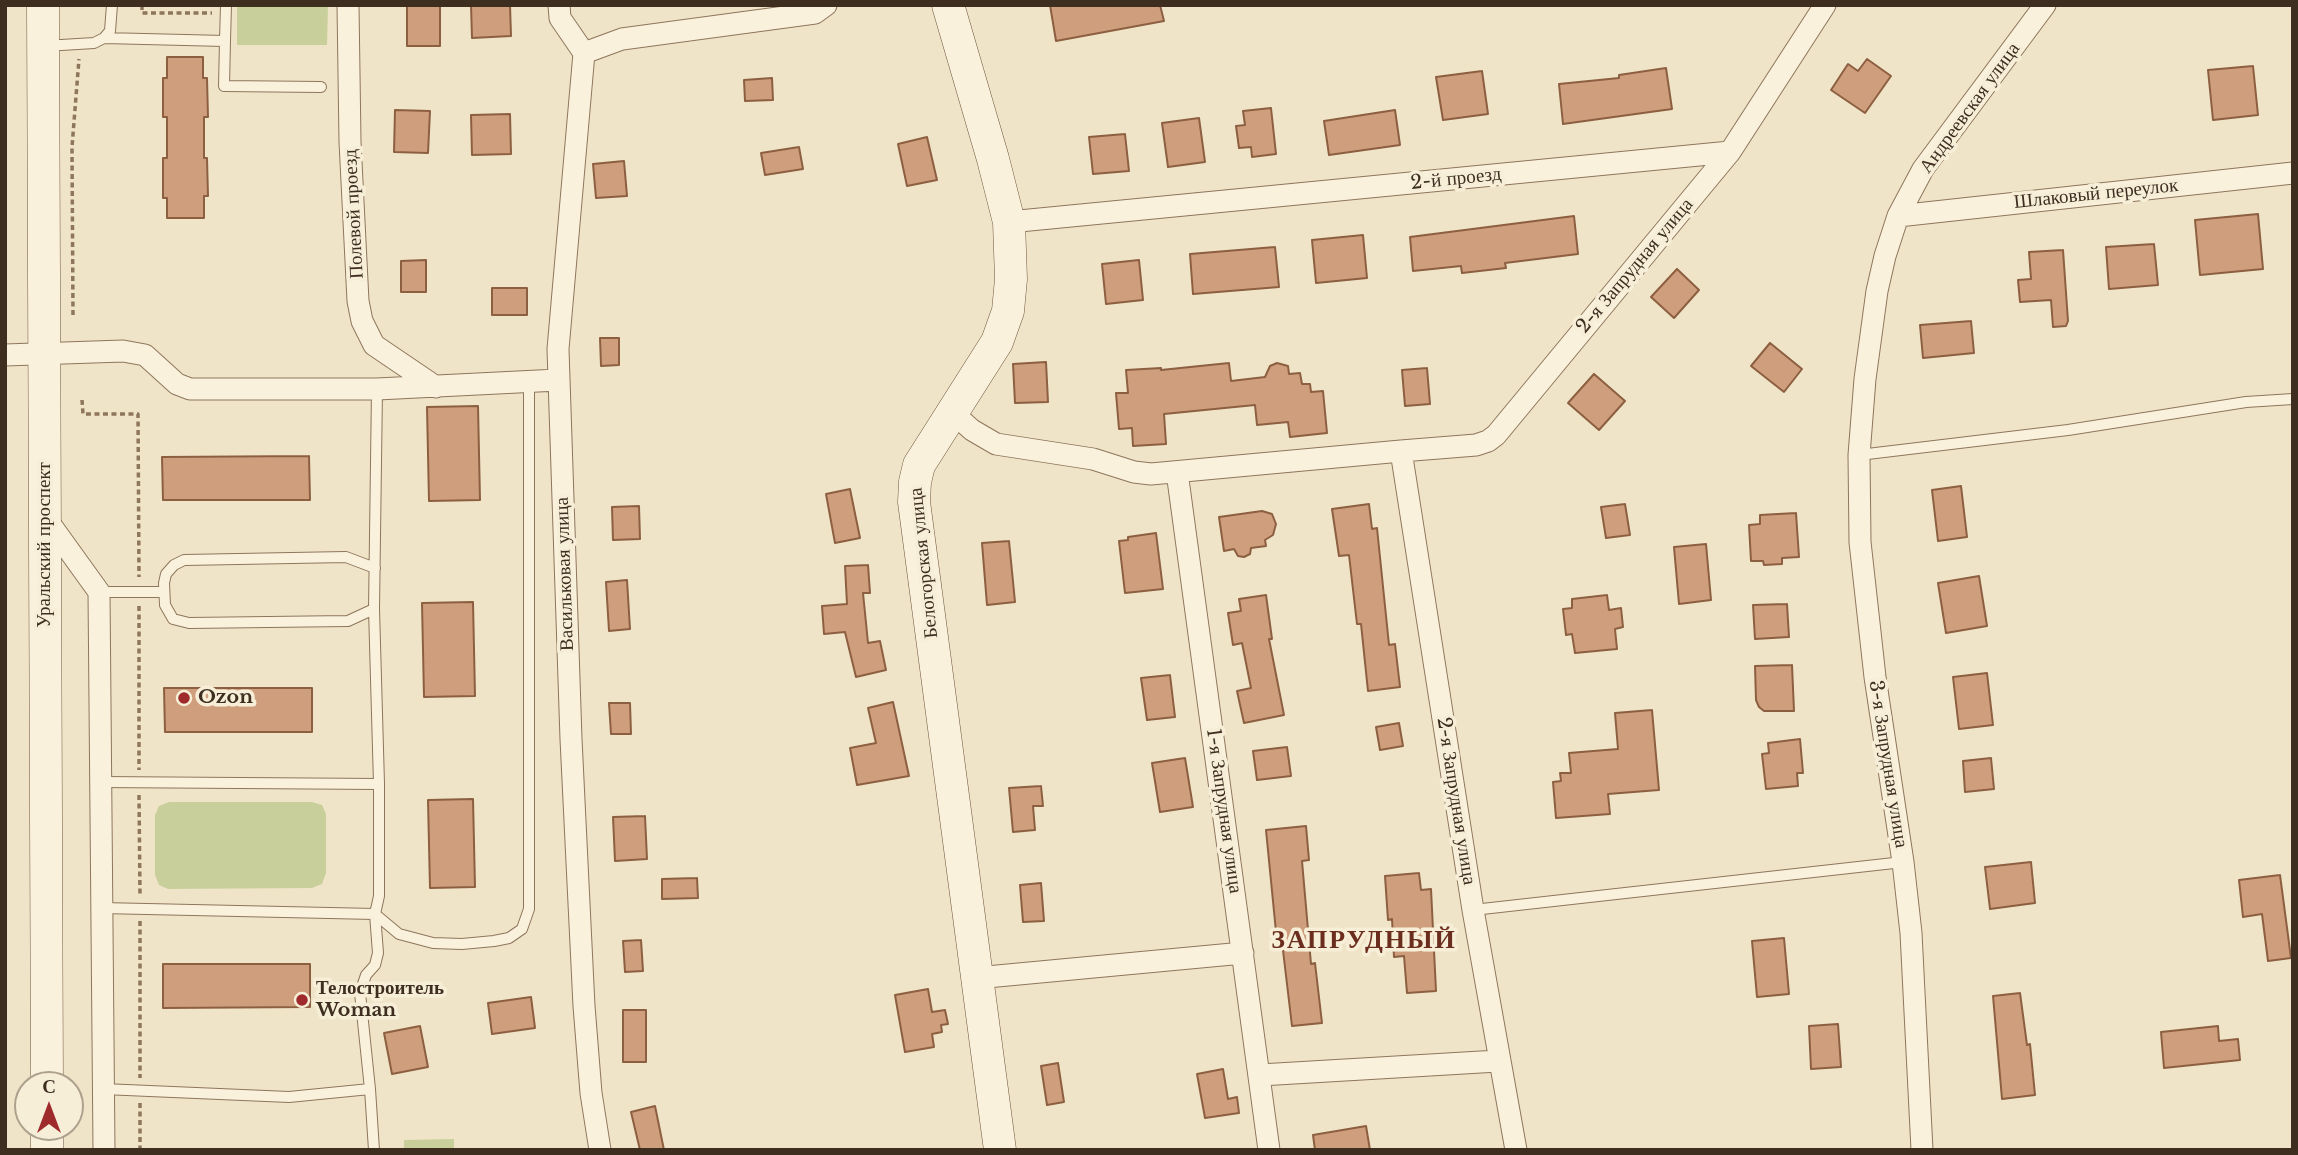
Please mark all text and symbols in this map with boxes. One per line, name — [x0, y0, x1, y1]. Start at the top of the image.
street label: Андреевская улица — [1915, 38, 2025, 178]
street label: Полевой проезд — [339, 149, 369, 279]
street label: 2-й проезд — [1410, 163, 1502, 195]
street label: Шлаковый переулок — [2013, 174, 2179, 214]
street label: 2-я Запрудная улица — [1572, 194, 1698, 338]
street label: Уральский проспект — [34, 462, 56, 628]
street label: Белогорская улица — [905, 486, 943, 640]
street label: Васильковая улица — [551, 497, 579, 651]
street label: 3-я Запрудная улица — [1863, 679, 1913, 849]
place label: Ozon — [198, 687, 253, 709]
marker: Ozon — [176, 690, 192, 706]
street label: 2-я Запрудная улица — [1431, 716, 1481, 886]
street label: 1-я Запрудная улица — [1201, 727, 1247, 895]
district label: ЗАПРУДНЫЙ — [1272, 925, 1456, 957]
place label: Телостроитель Woman — [316, 978, 444, 1022]
marker: Телостроитель Woman — [294, 992, 310, 1008]
north arrow — [14, 1071, 84, 1141]
text: С — [42, 1075, 56, 1098]

